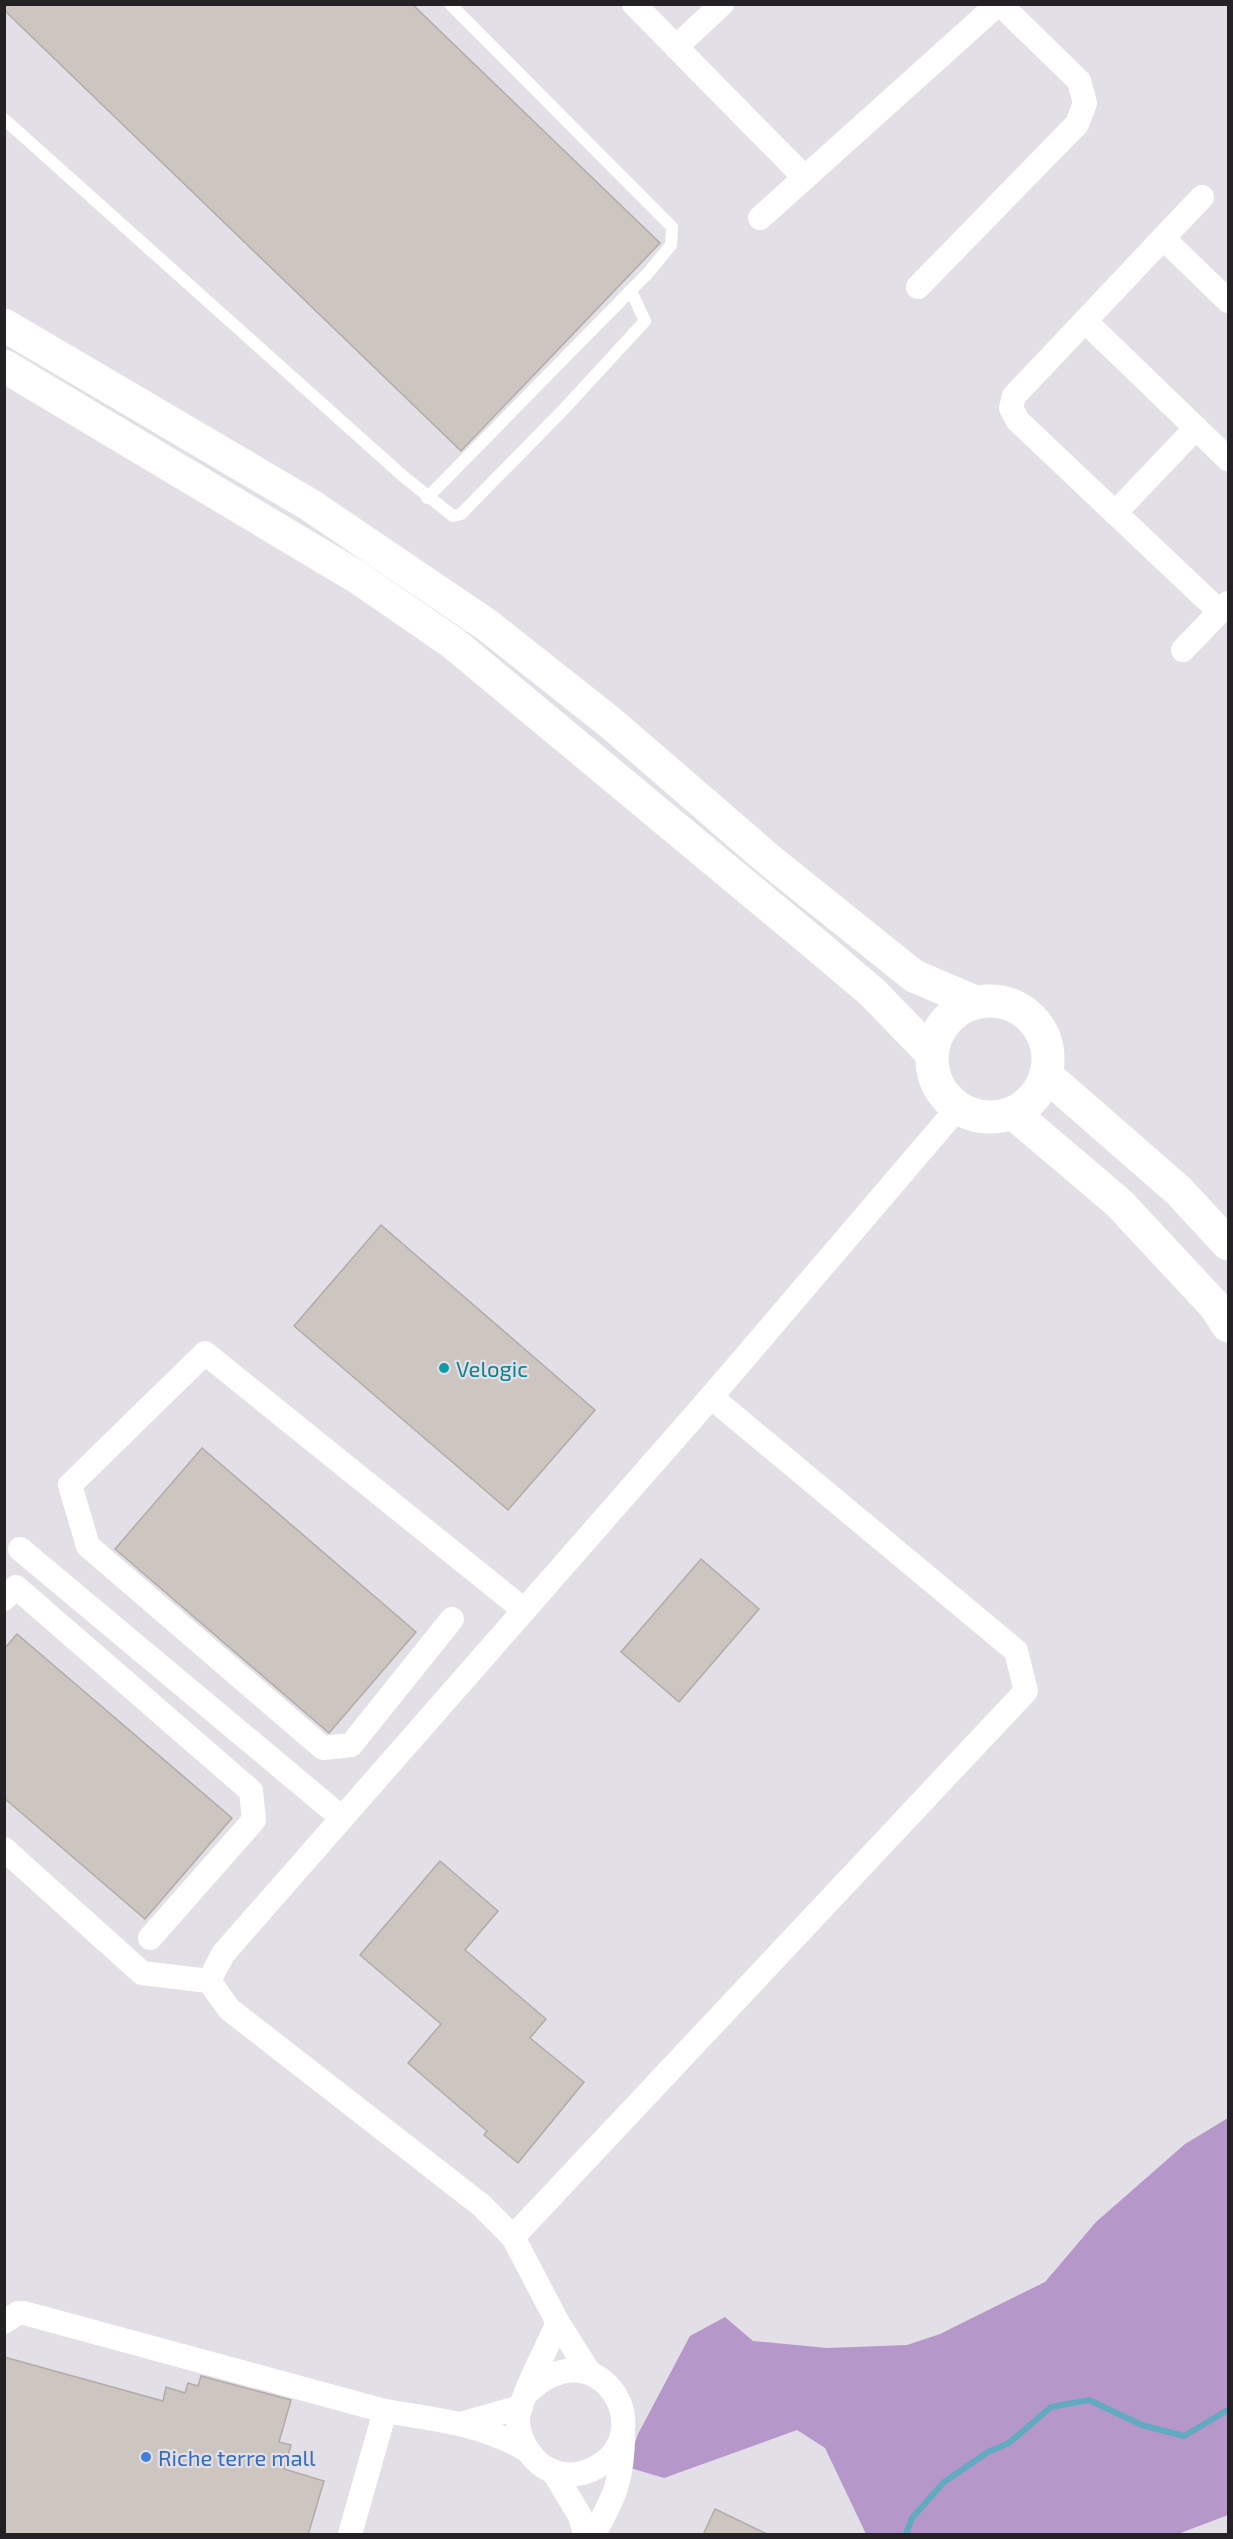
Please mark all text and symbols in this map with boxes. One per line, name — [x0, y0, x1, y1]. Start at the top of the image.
place label: Velogic — [456, 1355, 528, 1381]
marker: Velogic — [437, 1361, 451, 1375]
place label: Riche terre mall — [158, 2444, 316, 2470]
marker: Riche terre mall — [139, 2450, 153, 2464]

